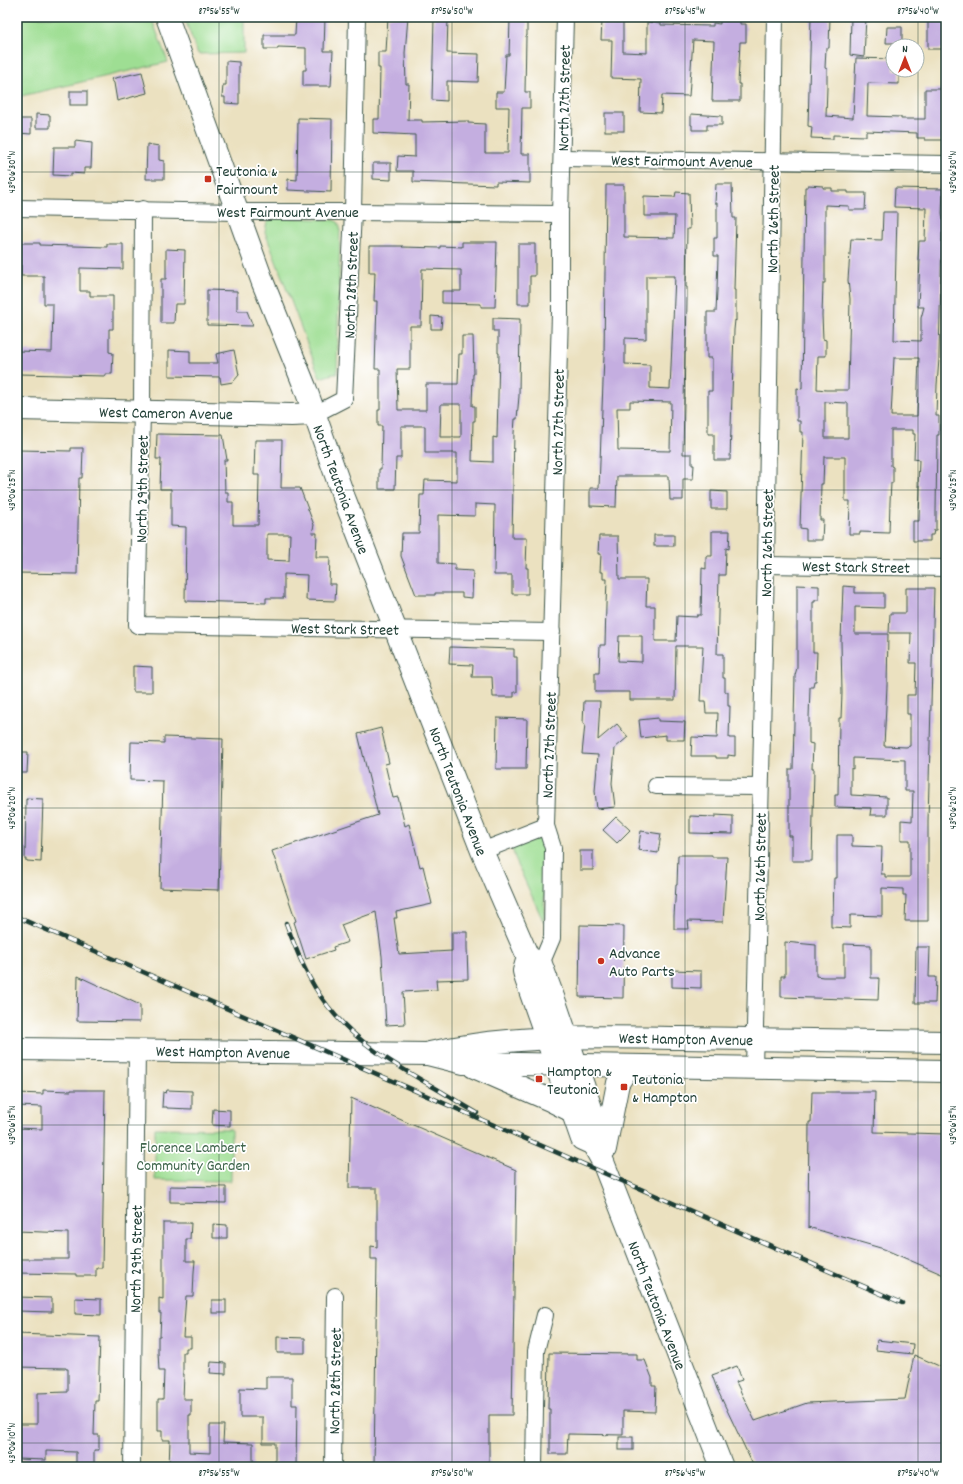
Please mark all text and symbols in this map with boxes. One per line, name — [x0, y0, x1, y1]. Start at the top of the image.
text: 87°56'55"W — [198, 5, 240, 19]
text: 87°56'50"W — [431, 5, 473, 19]
text: 87°56'45"W — [665, 5, 706, 19]
text: 87°56'40"W — [897, 5, 939, 19]
north arrow — [885, 38, 925, 78]
text: N — [902, 42, 908, 58]
street label: North 27th Street — [553, 44, 578, 152]
street label: West Fairmount Avenue — [611, 150, 753, 175]
text: 43°06'30"N — [6, 151, 20, 193]
text: 43°06'30"N — [947, 151, 961, 193]
place label: Teutonia & Fairmount — [216, 161, 278, 202]
street label: North 26th Street — [762, 165, 787, 273]
marker: Teutonia & Fairmount — [203, 174, 213, 184]
street label: West Fairmount Avenue — [217, 202, 359, 225]
street label: North 28th Street — [339, 231, 366, 339]
street label: North 27th Street — [547, 368, 572, 476]
street label: West Cameron Avenue — [99, 402, 233, 427]
street label: North Teutonia Avenue — [306, 422, 374, 558]
street label: North 29th Street — [131, 435, 156, 543]
text: 43°06'25"N — [6, 469, 20, 511]
text: 43°06'25"N — [947, 469, 961, 511]
street label: North 26th Street — [756, 489, 781, 597]
street label: West Stark Street — [802, 556, 910, 581]
street label: West Stark Street — [291, 618, 399, 643]
street label: North 27th Street — [537, 691, 564, 799]
street label: North Teutonia Avenue — [421, 724, 492, 860]
text: 43°06'20"N — [6, 787, 20, 829]
text: 43°06'20"N — [947, 787, 961, 829]
street label: North 26th Street — [749, 813, 774, 921]
place label: Advance Auto Parts — [609, 943, 675, 984]
marker: Advance Auto Parts — [596, 956, 606, 966]
street label: West Hampton Avenue — [619, 1028, 753, 1053]
street label: West Hampton Avenue — [156, 1041, 290, 1066]
place label: Hampton & Teutonia — [547, 1061, 612, 1102]
place label: Teutonia & Hampton — [632, 1069, 697, 1110]
marker: Hampton & Teutonia — [534, 1074, 544, 1084]
marker: Teutonia & Hampton — [619, 1082, 629, 1092]
text: 43°06'15"N — [6, 1105, 20, 1145]
text: 43°06'15"N — [947, 1105, 961, 1145]
park label: Florence Lambert Community Garden — [136, 1137, 250, 1178]
street label: North 29th Street — [125, 1205, 150, 1313]
street label: North Teutonia Avenue — [620, 1238, 691, 1374]
street label: North 28th Street — [324, 1327, 349, 1435]
text: 43°06'10"N — [6, 1423, 20, 1463]
text: 87°56'55"W — [198, 1467, 240, 1481]
text: 87°56'50"W — [431, 1467, 473, 1481]
text: 87°56'45"W — [665, 1467, 706, 1481]
text: 87°56'40"W — [897, 1467, 939, 1481]

